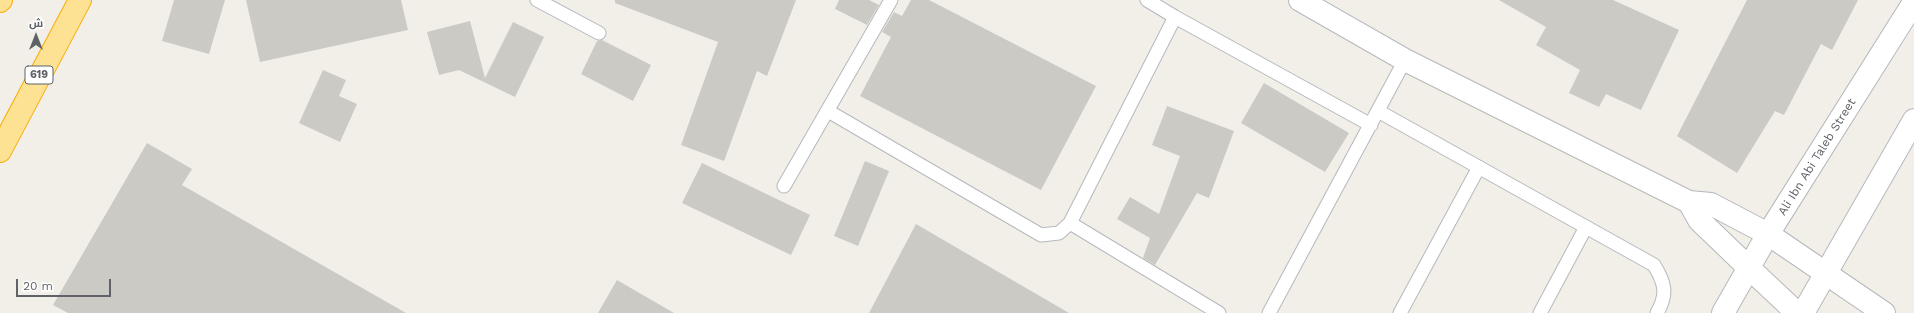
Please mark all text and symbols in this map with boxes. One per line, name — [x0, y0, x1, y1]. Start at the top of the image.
north arrow — [16, 16, 56, 56]
text: ش — [29, 17, 43, 30]
road number: 619 — [25, 66, 53, 84]
street label: Ali Ibn Abi Taleb Street — [1775, 96, 1859, 218]
scale bar — [18, 271, 113, 297]
text: 20 m — [23, 279, 53, 293]

